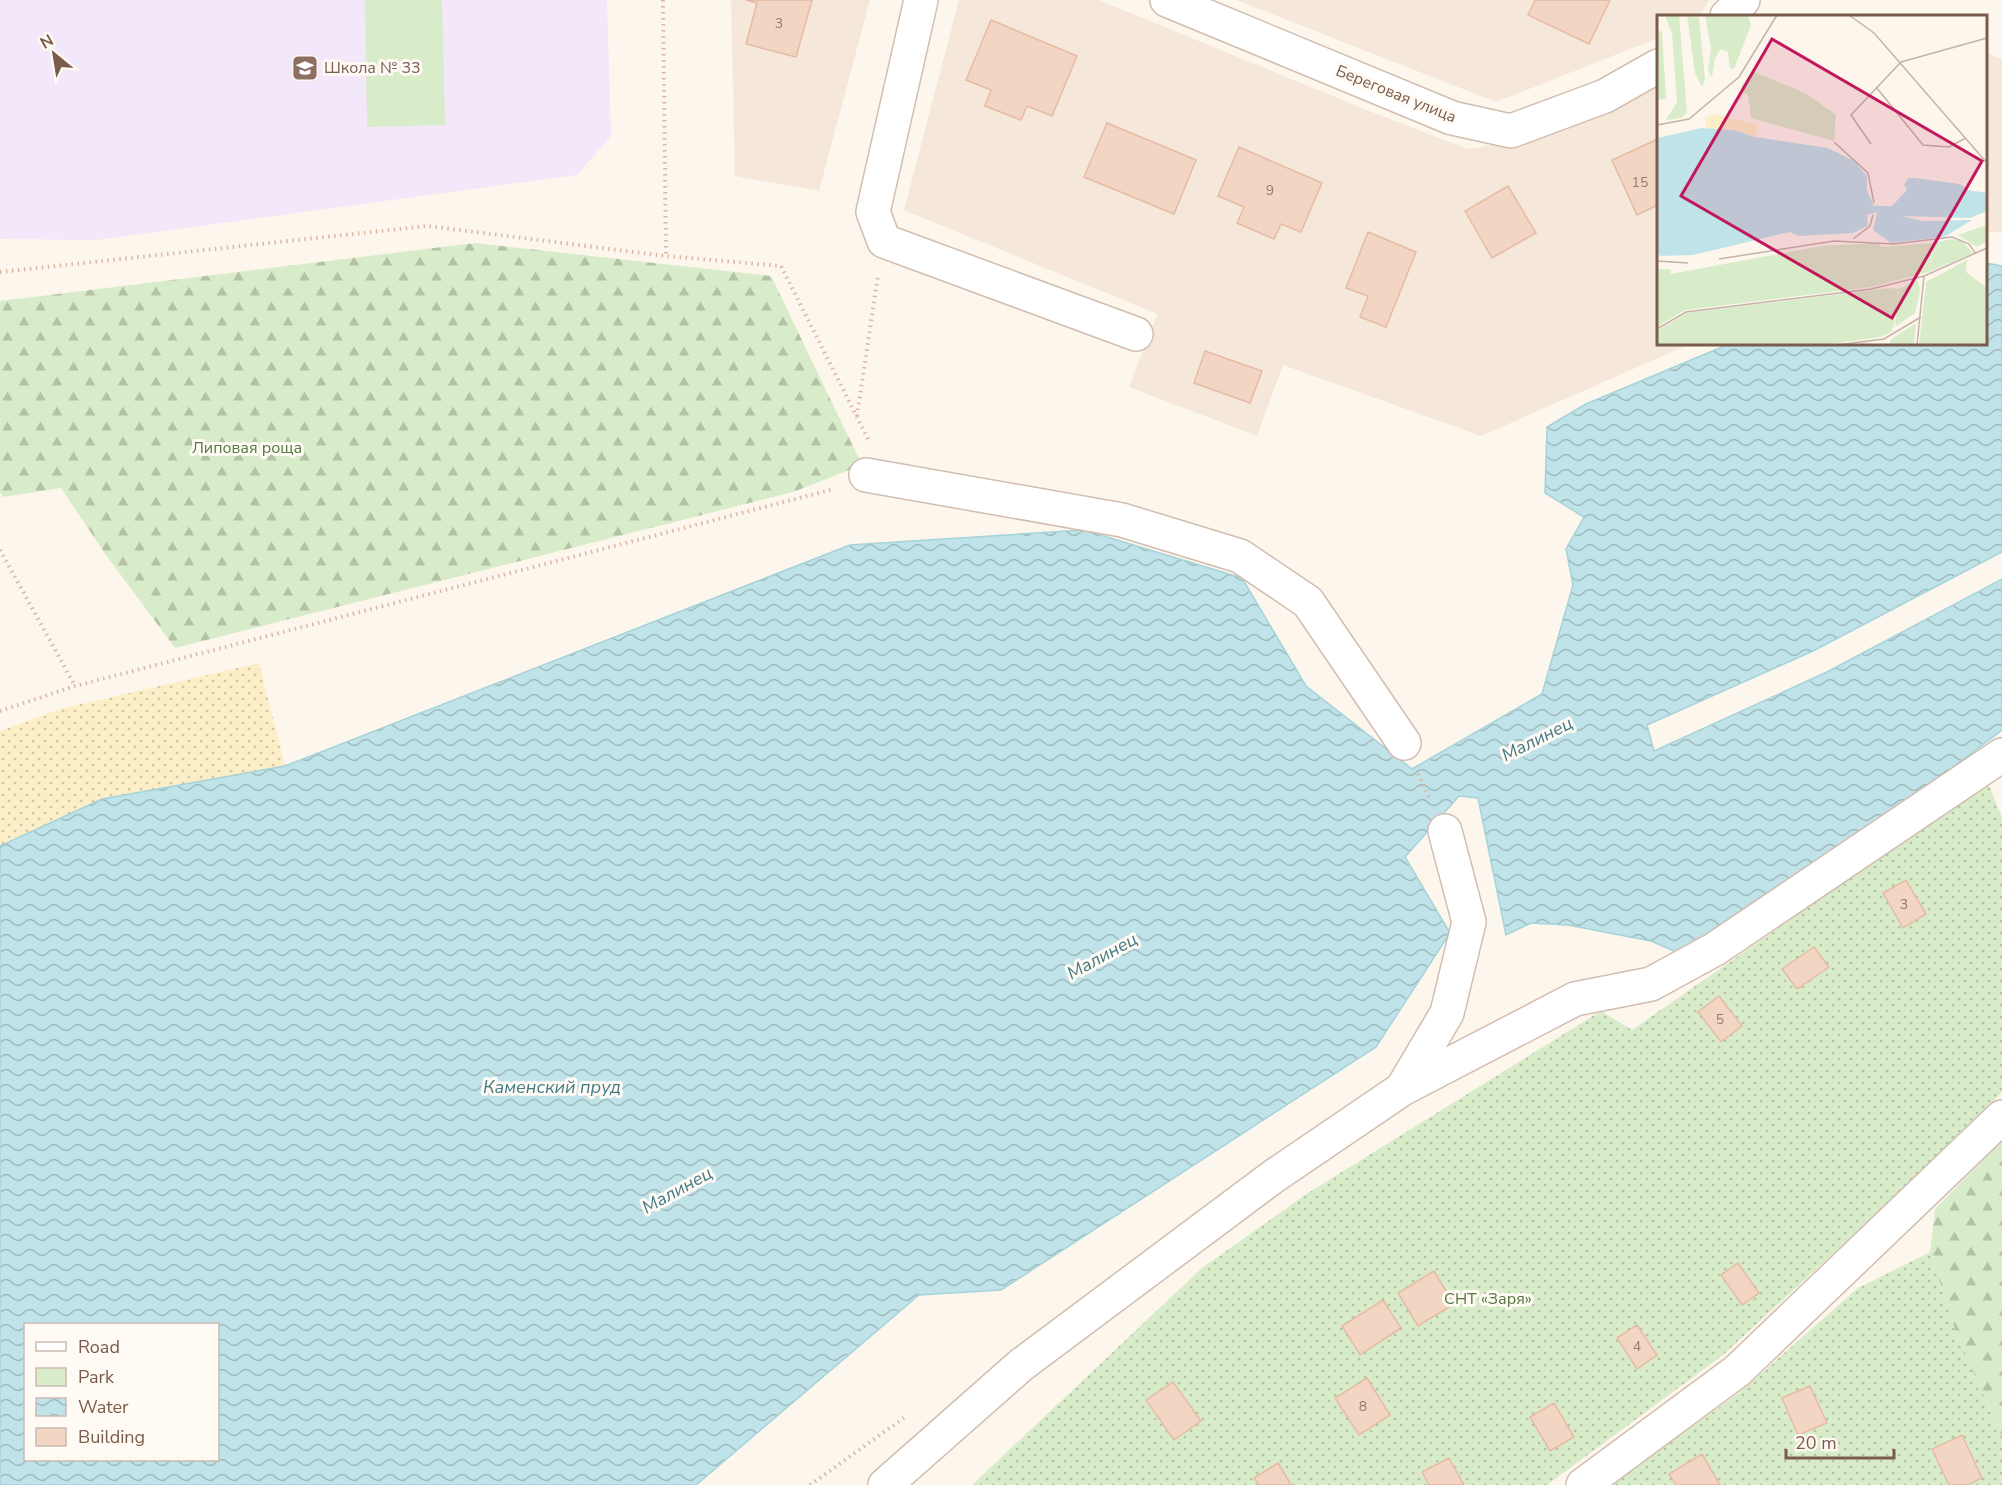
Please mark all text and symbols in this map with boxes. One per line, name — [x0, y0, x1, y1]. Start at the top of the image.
house number: 3 — [775, 14, 783, 33]
inset map — [1657, 15, 1987, 345]
north arrow — [24, 24, 84, 84]
text: N — [36, 29, 58, 54]
school or university icon: Школа № 33 — [290, 53, 320, 83]
place label: Школа № 33 — [324, 57, 421, 79]
street label: Береговая улица — [1332, 60, 1460, 128]
house number: 15 — [1632, 173, 1648, 192]
house number: 9 — [1266, 181, 1274, 200]
park label: Липовая роща — [192, 437, 302, 459]
water label: Малинец — [1497, 711, 1577, 767]
house number: 3 — [1900, 895, 1908, 914]
water label: Малинец — [1062, 927, 1142, 985]
house number: 5 — [1716, 1010, 1724, 1029]
water label: Каменский пруд — [483, 1075, 621, 1099]
water label: Малинец — [637, 1161, 717, 1219]
park label: СНТ «Заря» — [1444, 1288, 1532, 1310]
legend — [24, 1323, 219, 1461]
text: Road — [78, 1335, 120, 1359]
house number: 4 — [1633, 1337, 1641, 1356]
text: Park — [78, 1365, 115, 1389]
text: Water — [78, 1395, 129, 1419]
house number: 8 — [1359, 1397, 1367, 1416]
scale bar — [1786, 1422, 1894, 1460]
text: Building — [78, 1425, 145, 1449]
text: 20 m — [1795, 1431, 1837, 1455]

